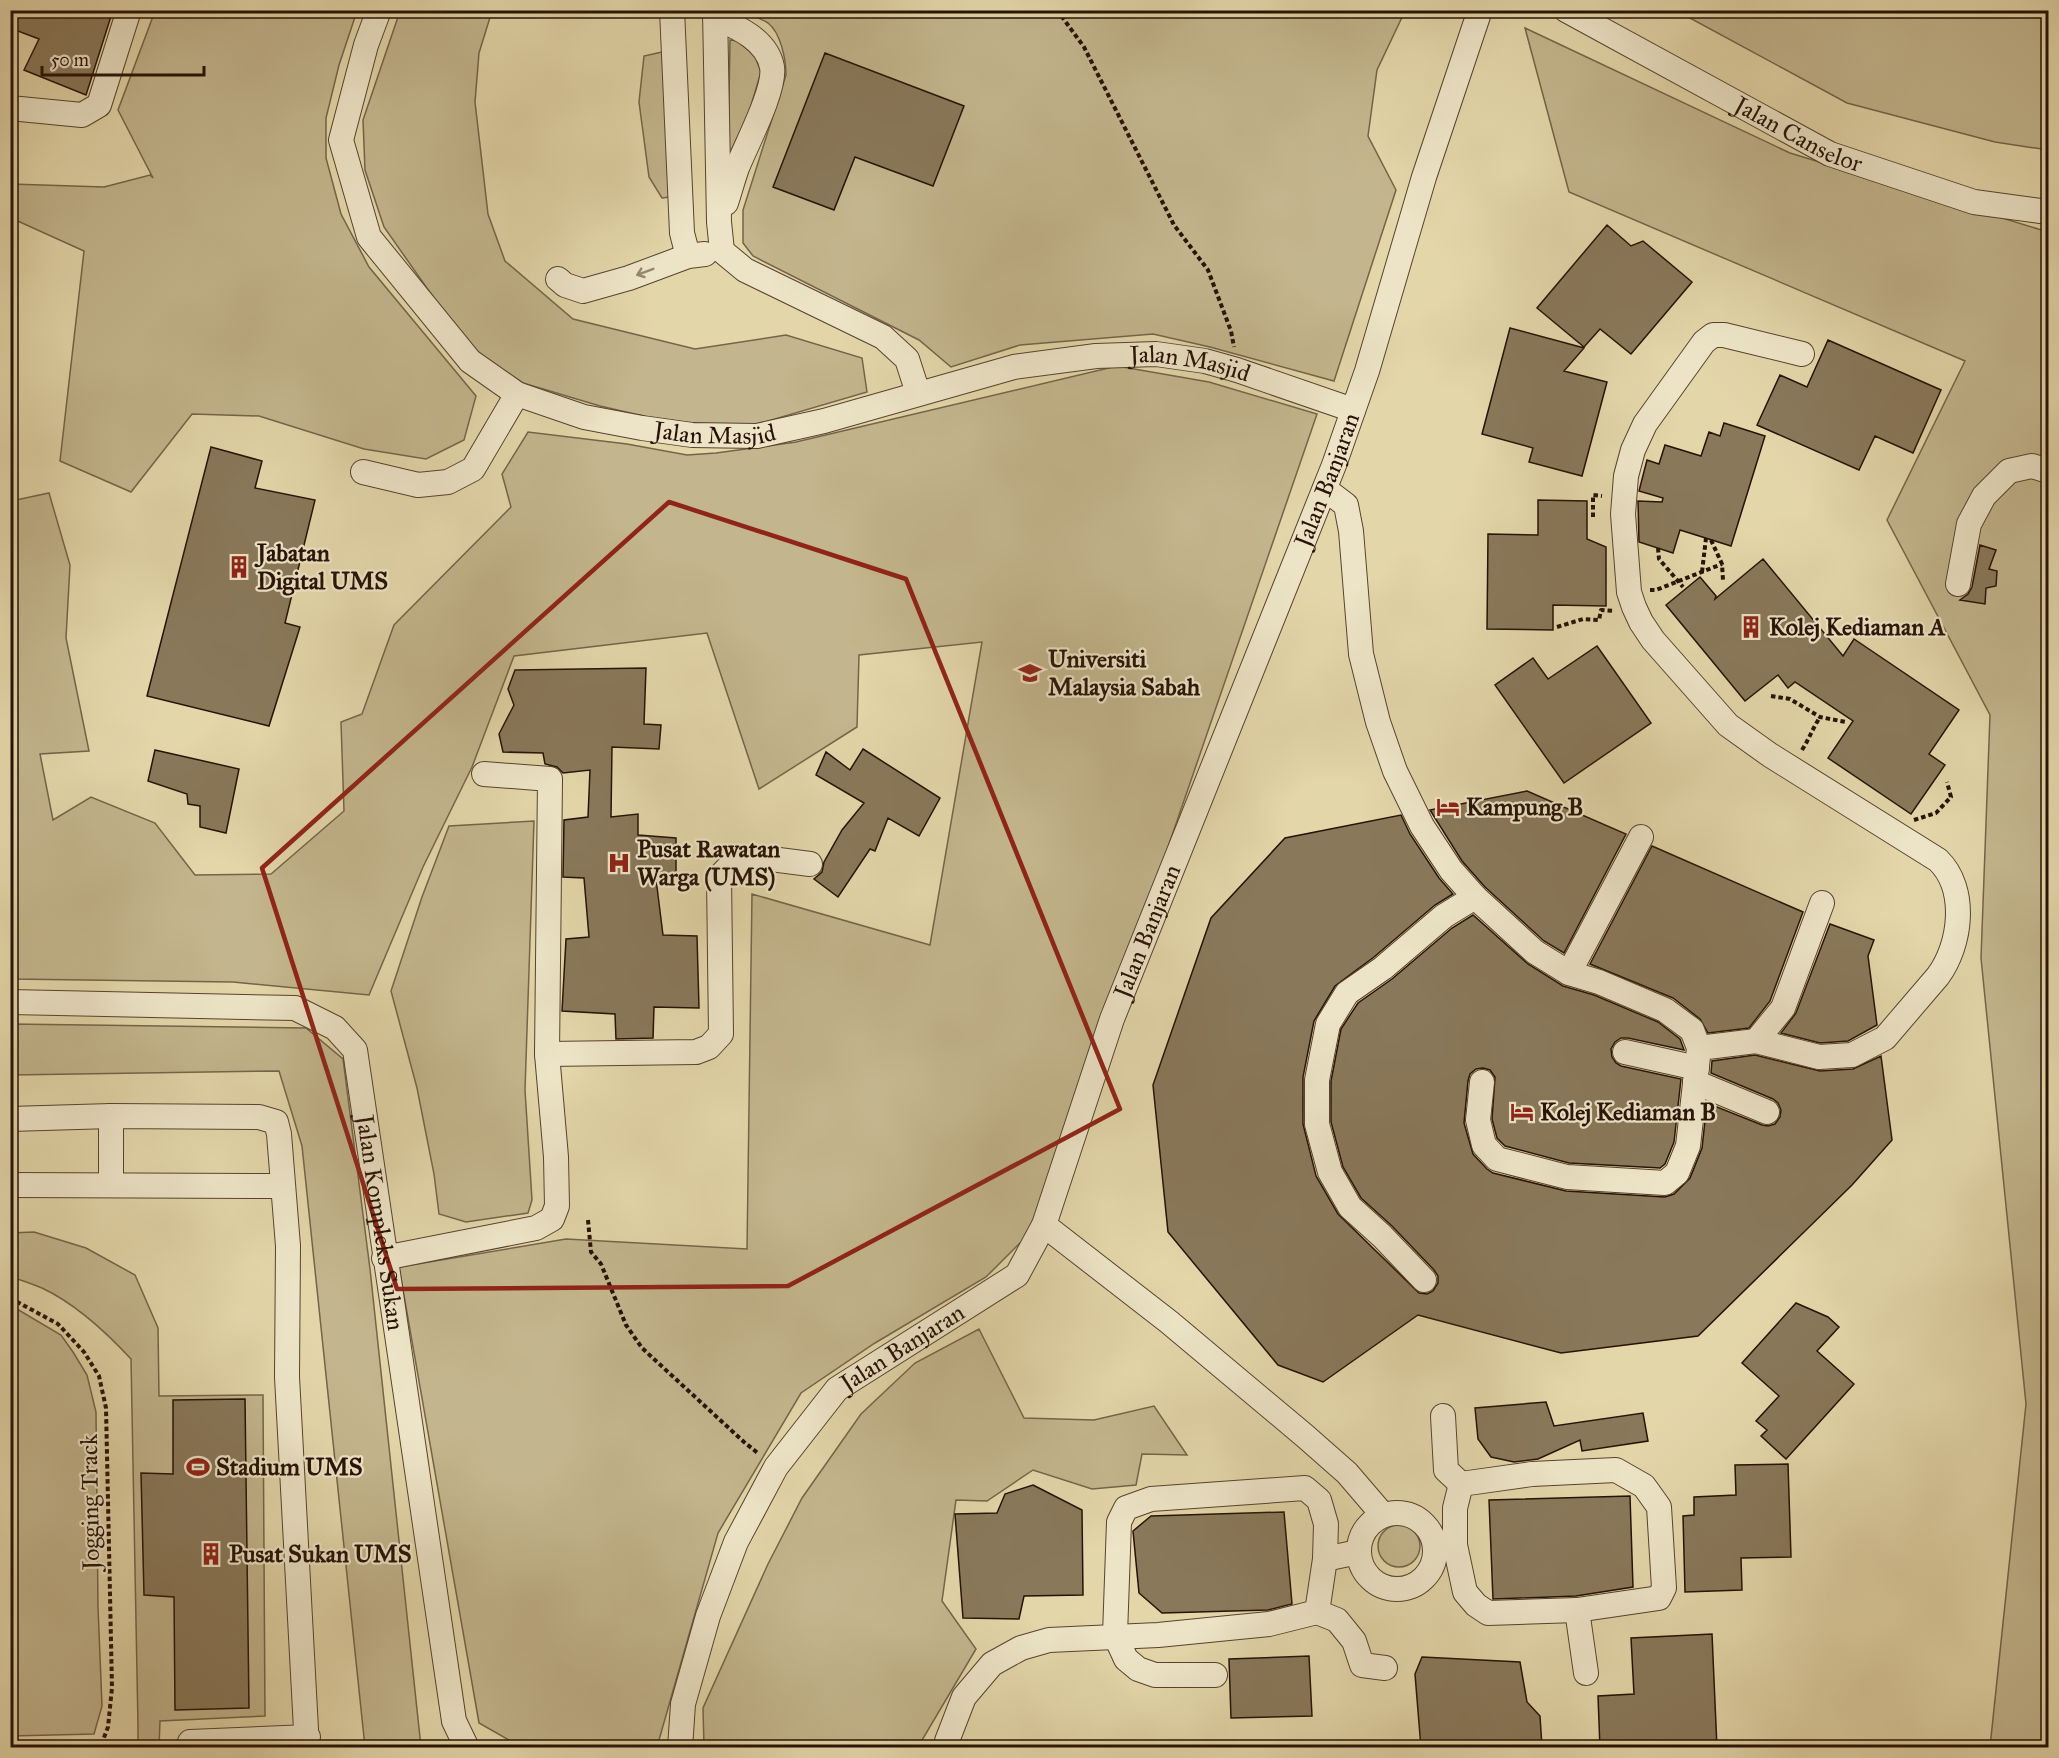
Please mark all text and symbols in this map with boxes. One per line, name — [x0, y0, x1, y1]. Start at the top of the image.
scale bar — [42, 39, 204, 77]
text: 50 m — [51, 49, 89, 71]
street label: Jalan Canselor — [1727, 88, 1866, 179]
one-way arrow — [637, 268, 655, 279]
street label: Jalan Masjid — [1126, 339, 1254, 388]
street label: Jalan Banjaran — [1287, 409, 1366, 554]
street label: Jalan Masjid — [649, 414, 779, 451]
place label: Jabatan Digital UMS — [254, 538, 388, 596]
building icon: Jabatan Digital UMS — [226, 554, 252, 580]
place label: Kolej Kediaman A — [1769, 612, 1946, 642]
building icon: Kolej Kediaman A — [1738, 614, 1764, 640]
place label: Universiti Malaysia Sabah — [1048, 644, 1201, 702]
school or university icon: Universiti Malaysia Sabah — [1017, 660, 1043, 686]
place label: Kampung B — [1466, 792, 1583, 822]
hotel icon: Kampung B — [1435, 794, 1461, 820]
place label: Pusat Rawatan Warga (UMS) — [637, 834, 780, 892]
hospital icon: Pusat Rawatan Warga (UMS) — [606, 850, 632, 876]
street label: Jalan Banjaran — [1106, 860, 1187, 1005]
place label: Kolej Kediaman B — [1540, 1097, 1716, 1127]
hotel icon: Kolej Kediaman B — [1509, 1099, 1535, 1125]
street label: Jalan Kompleks Sukan — [349, 1110, 411, 1332]
street label: Jalan Banjaran — [832, 1297, 970, 1400]
street label: Jogging Track — [74, 1433, 106, 1573]
place label: Stadium UMS — [216, 1452, 363, 1482]
sports icon: Stadium UMS — [185, 1454, 211, 1480]
place label: Pusat Sukan UMS — [229, 1539, 412, 1569]
building icon: Pusat Sukan UMS — [198, 1541, 224, 1567]

